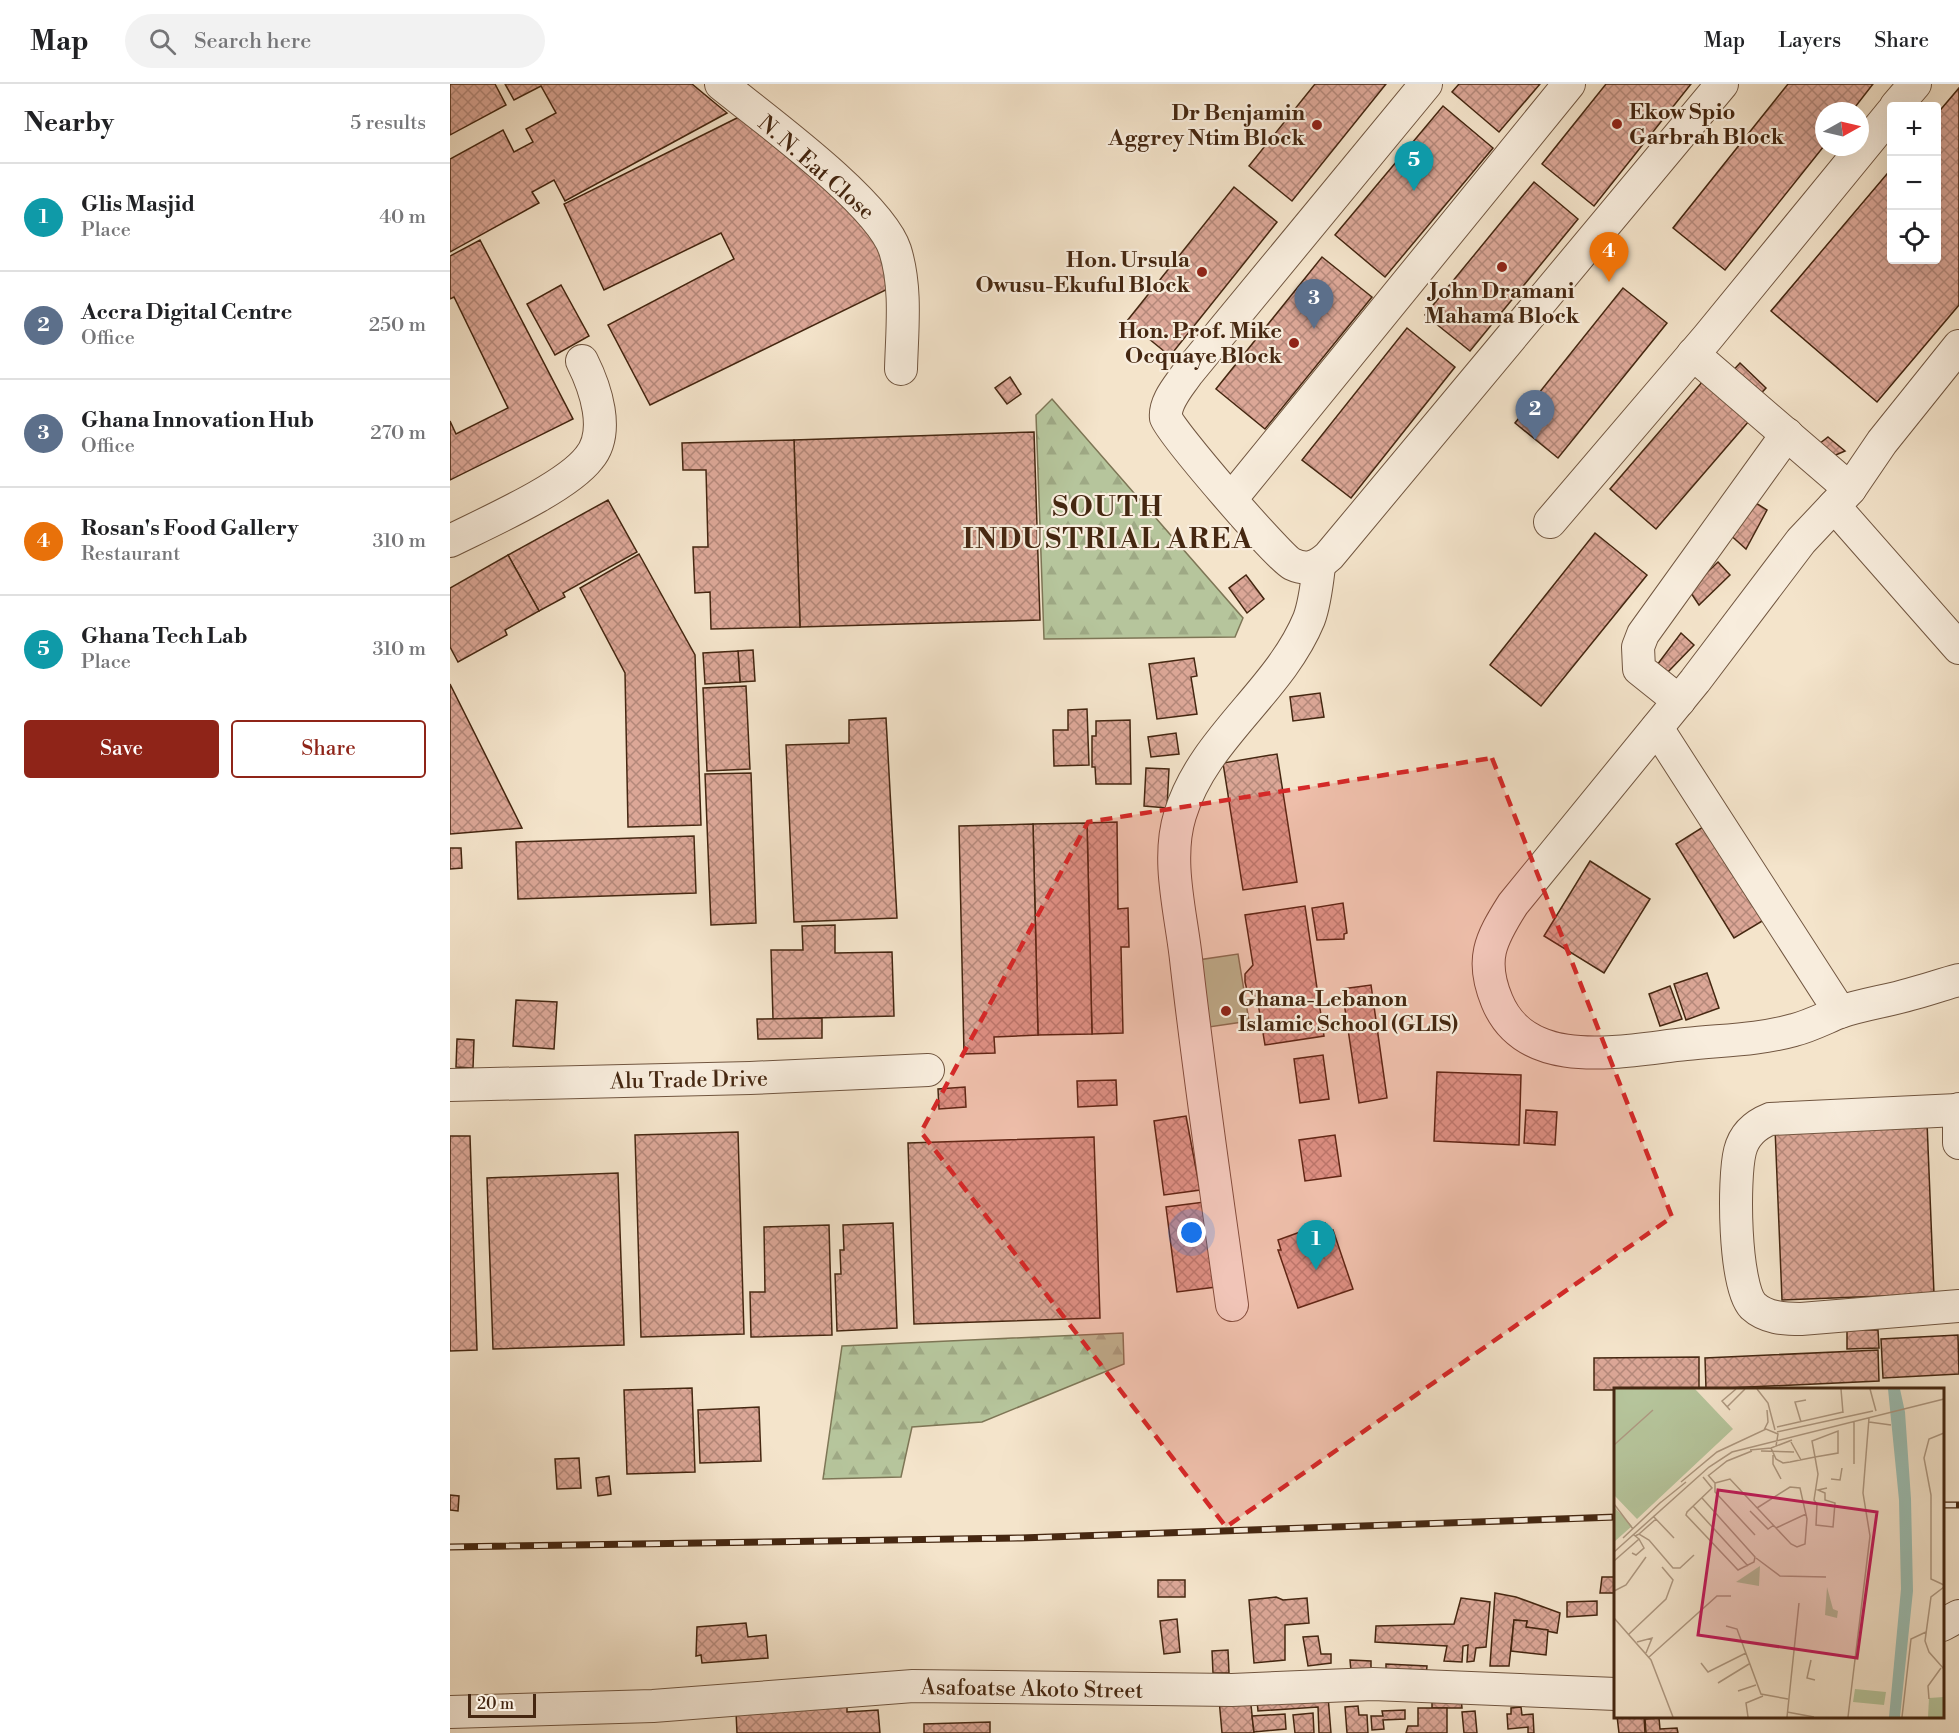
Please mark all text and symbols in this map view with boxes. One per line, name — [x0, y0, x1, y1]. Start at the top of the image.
search box — [125, 14, 545, 68]
text: Map — [30, 24, 89, 59]
icon: search — [146, 25, 179, 58]
text: Search here — [194, 28, 311, 55]
text: Map — [1704, 28, 1745, 54]
text: Layers — [1778, 28, 1841, 54]
text: Share — [1874, 28, 1929, 54]
place label: Ekow Spio Garbrah Block — [1629, 99, 1785, 151]
place label: Dr Benjamin Aggrey Ntim Block — [1107, 100, 1305, 152]
north arrow — [1815, 102, 1869, 156]
map controls — [1887, 102, 1941, 264]
button: + — [1887, 102, 1941, 156]
text: Nearby — [24, 107, 114, 139]
street label: N. N. Eat Close — [752, 110, 880, 226]
text: 5 results — [350, 111, 426, 136]
marker: Ekow Spio Garbrah Block — [1610, 117, 1624, 131]
marker: Dr Benjamin Aggrey Ntim Block — [1310, 118, 1324, 132]
pin: 5 — [1394, 141, 1434, 191]
button: − — [1887, 156, 1941, 210]
text: Glis Masjid — [81, 191, 195, 218]
text: 1 — [39, 205, 48, 230]
text: 40 m — [379, 205, 426, 230]
button: locate — [1887, 210, 1941, 264]
text: Place — [81, 218, 131, 243]
pin: 4 — [1590, 232, 1628, 282]
place label: Hon. Ursula Owusu-Ekuful Block — [975, 247, 1191, 299]
marker: John Dramani Mahama Block — [1495, 260, 1509, 274]
marker: Hon. Ursula Owusu-Ekuful Block — [1195, 265, 1209, 279]
place label: John Dramani Mahama Block — [1425, 278, 1580, 330]
pin: 3 — [1294, 280, 1334, 329]
text: Accra Digital Centre — [81, 299, 292, 326]
text: 2 — [37, 313, 50, 338]
text: 250 m — [369, 313, 426, 338]
place label: Hon. Prof. Mike Ocquaye Block — [1118, 318, 1282, 370]
text: Office — [81, 326, 135, 351]
marker: Hon. Prof. Mike Ocquaye Block — [1287, 336, 1301, 350]
pin: 2 — [1516, 390, 1554, 440]
text: Ghana Innovation Hub — [81, 407, 314, 434]
text: 3 — [37, 421, 50, 446]
text: 270 m — [370, 421, 426, 446]
text: Office — [81, 434, 135, 459]
district label: SOUTH INDUSTRIAL AREA — [963, 490, 1253, 557]
text: Rosan's Food Gallery — [81, 515, 299, 542]
text: 4 — [37, 529, 50, 554]
text: 310 m — [373, 529, 426, 554]
text: Restaurant — [81, 542, 180, 567]
text: Ghana Tech Lab — [81, 623, 248, 650]
text: 5 — [37, 637, 50, 662]
text: 310 m — [373, 637, 426, 662]
text: Place — [81, 650, 131, 675]
button: Save — [24, 720, 219, 778]
button: Share — [231, 720, 426, 778]
place label: Ghana-Lebanon Islamic School (GLIS) — [1238, 986, 1458, 1038]
marker: Ghana-Lebanon Islamic School (GLIS) — [1219, 1004, 1233, 1018]
street label: Alu Trade Drive — [609, 1066, 768, 1095]
your location — [1177, 1218, 1206, 1247]
pin: 1 — [1296, 1220, 1336, 1270]
inset map — [1614, 1388, 1944, 1718]
street label: Asafoatse Akoto Street — [919, 1674, 1144, 1705]
scale bar — [468, 1691, 536, 1718]
text: 20 m — [477, 1694, 514, 1714]

